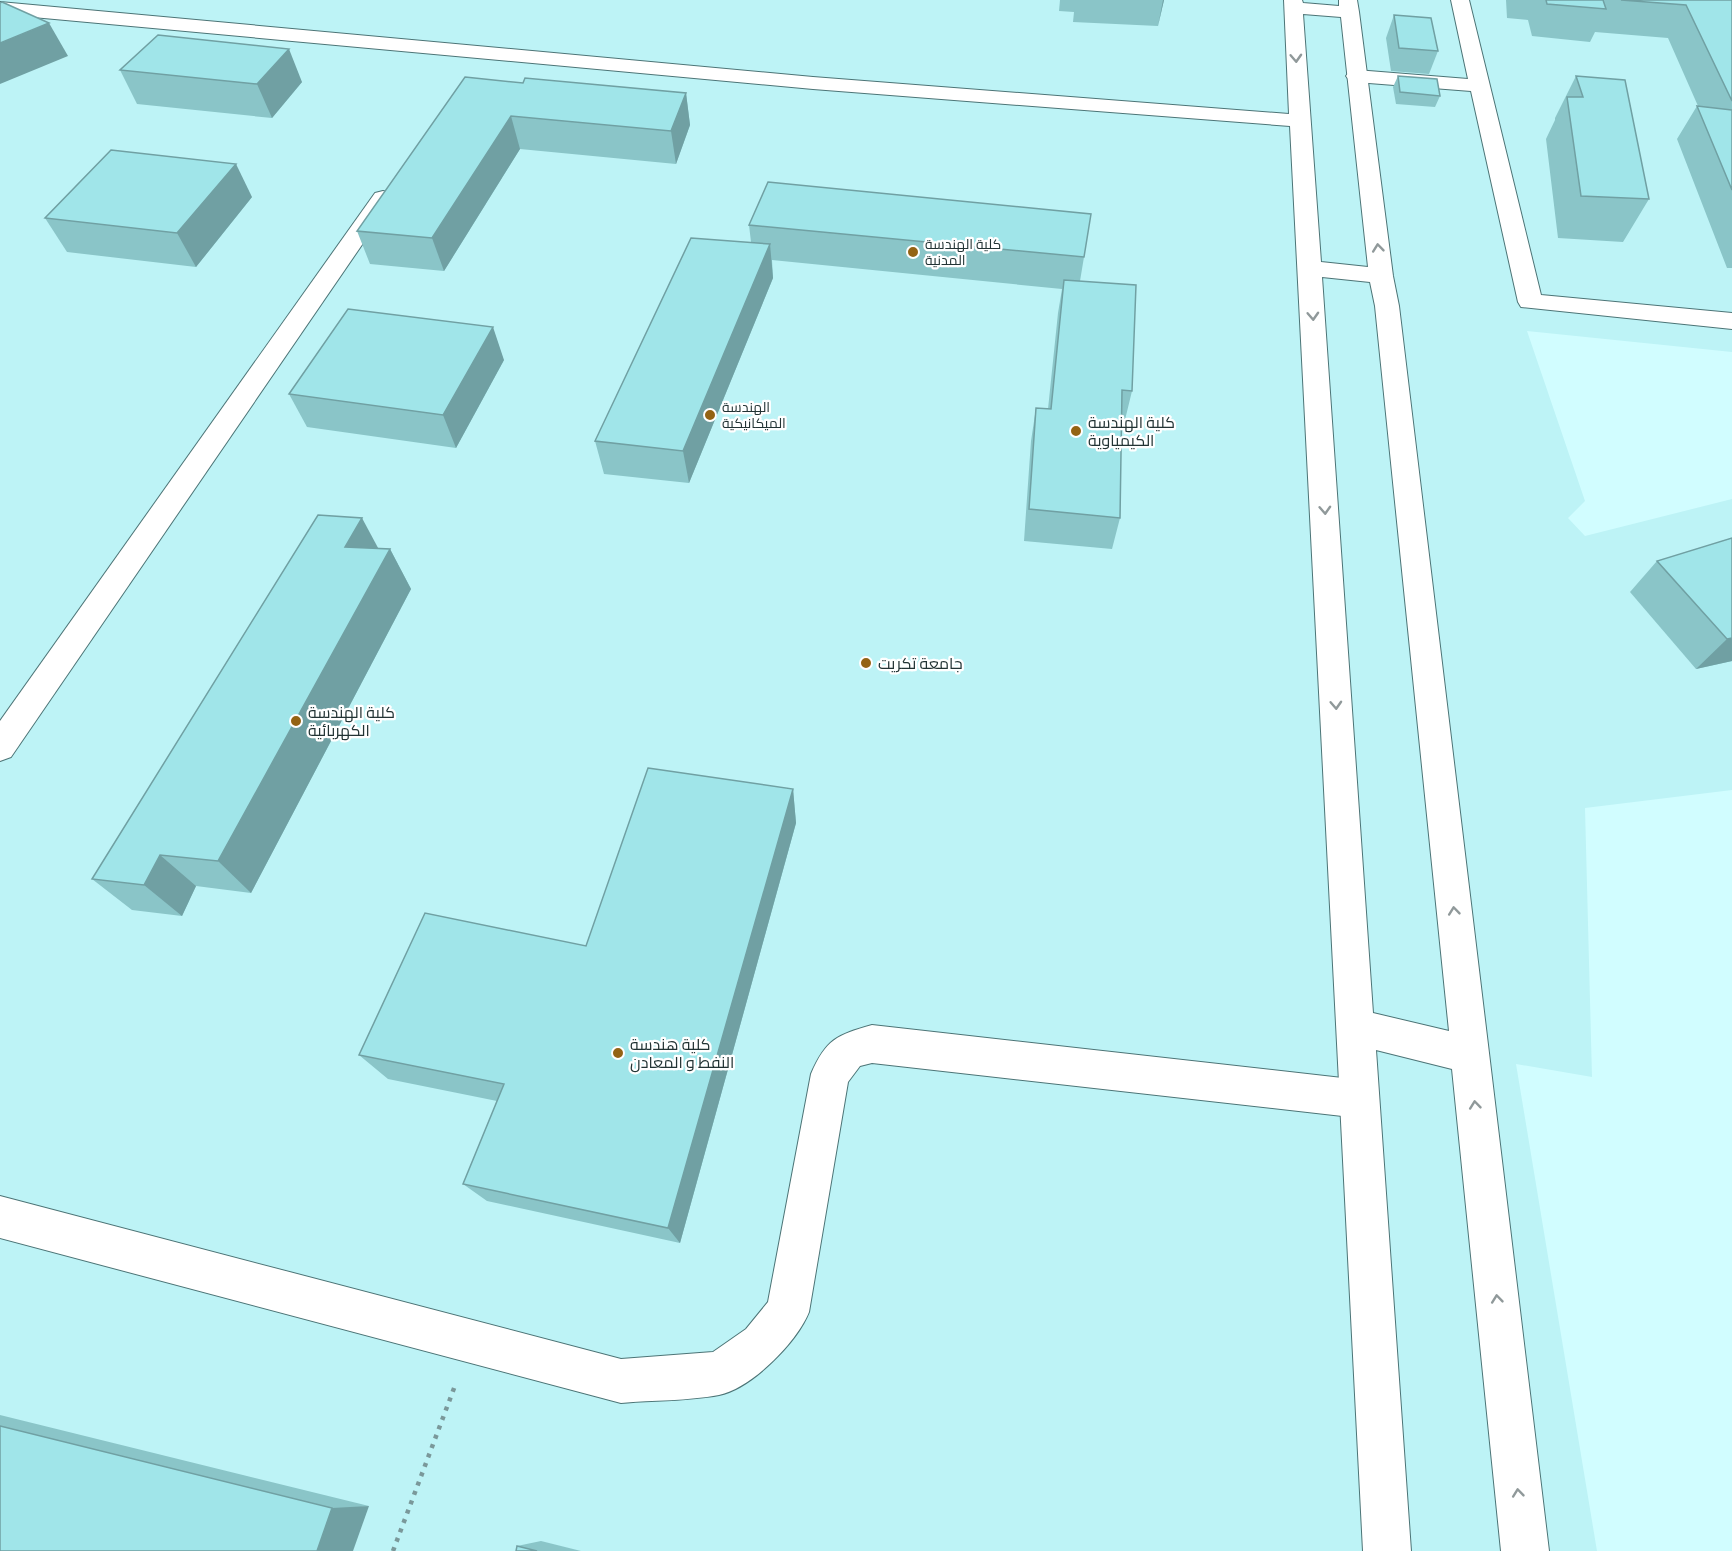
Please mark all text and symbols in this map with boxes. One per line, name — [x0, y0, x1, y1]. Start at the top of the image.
one-way arrow — [1289, 54, 1302, 63]
place label: كلية الهندسة المدنية — [925, 234, 1001, 269]
one-way arrow — [1372, 243, 1384, 253]
marker: كلية الهندسة المدنية — [906, 245, 920, 259]
one-way arrow — [1306, 311, 1319, 320]
place label: الهندسة الميكانيكية — [722, 397, 786, 432]
marker: الهندسة الميكانيكية — [703, 408, 717, 422]
place label: كلية الهندسة الكيمياوية — [1088, 411, 1175, 451]
marker: كلية الهندسة الكيمياوية — [1069, 424, 1083, 438]
one-way arrow — [1318, 506, 1331, 515]
place label: جامعة تكريت — [878, 652, 963, 674]
marker: جامعة تكريت — [859, 656, 873, 670]
place label: كلية الهندسة الكهربائية — [308, 701, 395, 741]
one-way arrow — [1329, 701, 1342, 710]
marker: كلية الهندسة الكهربائية — [289, 714, 303, 728]
one-way arrow — [1449, 907, 1461, 916]
place label: كلية هندسة النفط و المعادن — [630, 1033, 734, 1073]
marker: كلية هندسة النفط و المعادن — [611, 1046, 625, 1060]
one-way arrow — [1469, 1101, 1482, 1110]
one-way arrow — [1491, 1295, 1504, 1304]
one-way arrow — [1513, 1488, 1525, 1497]

